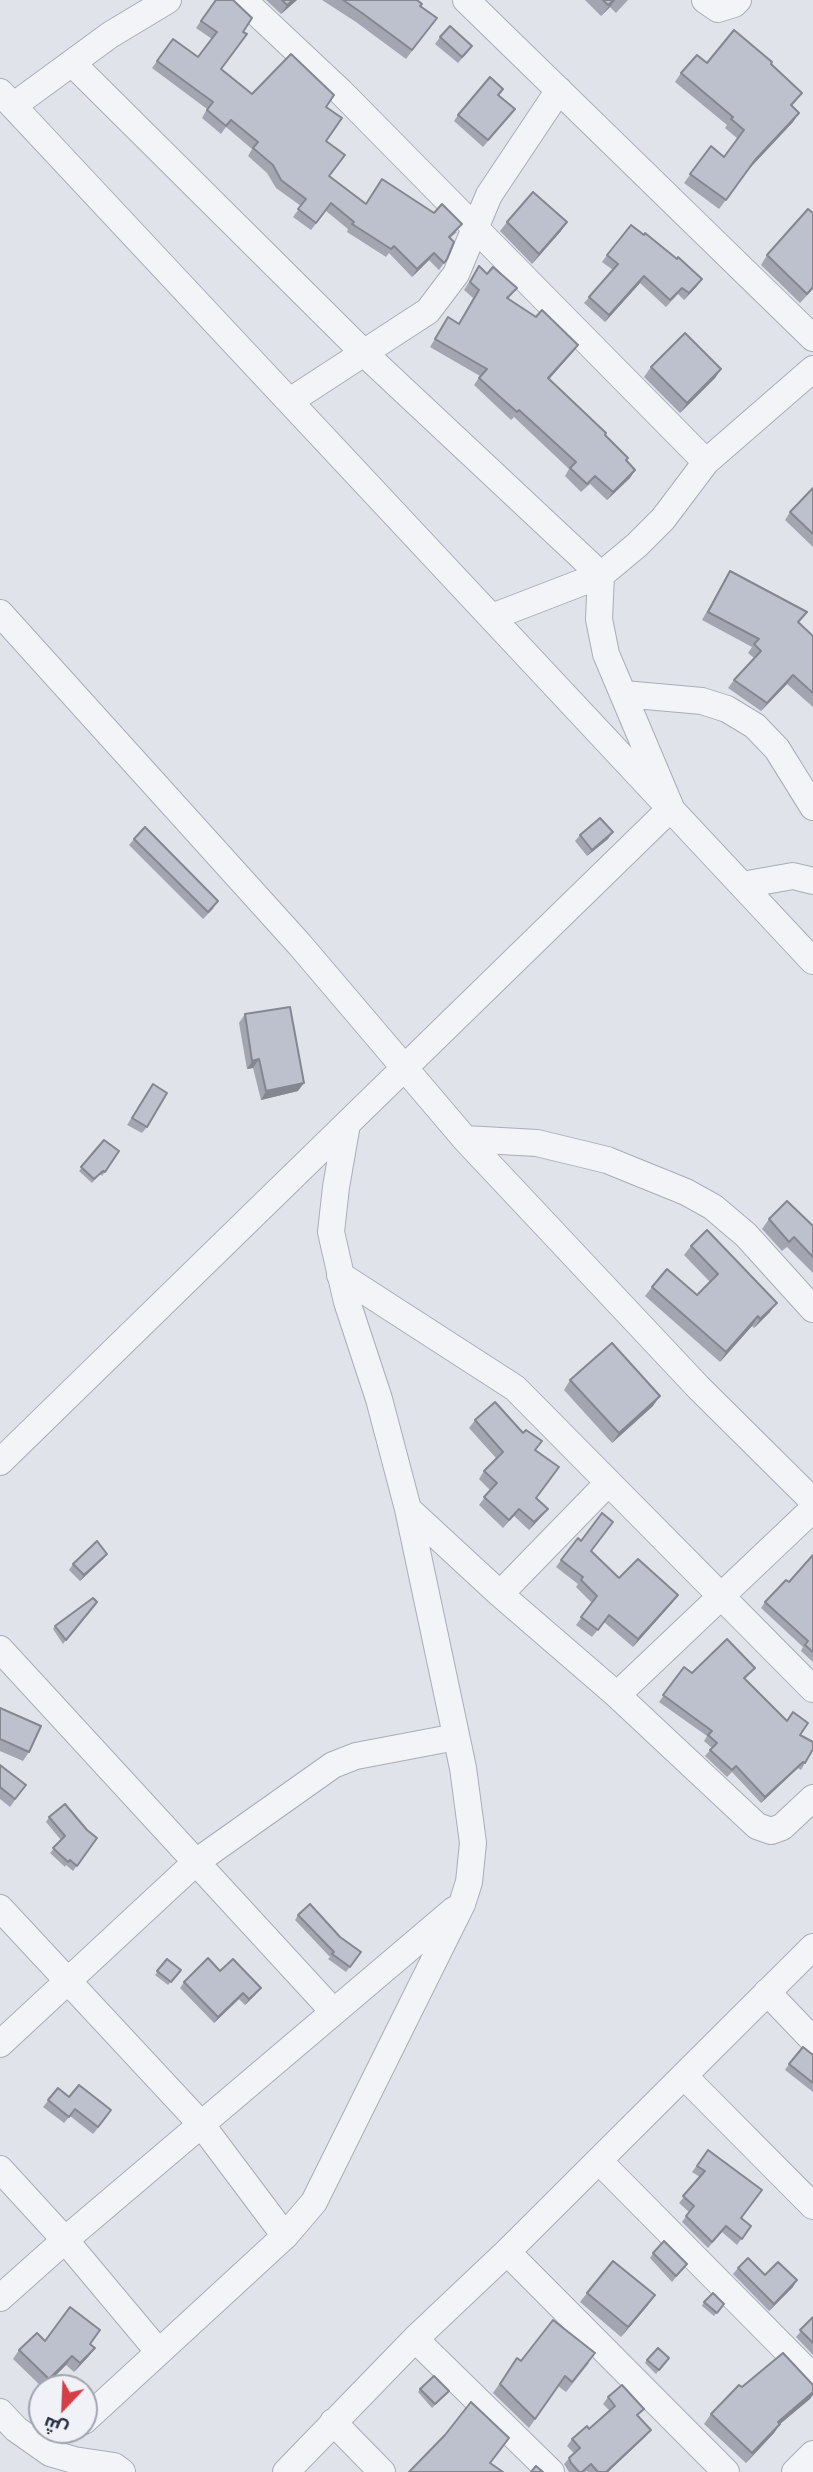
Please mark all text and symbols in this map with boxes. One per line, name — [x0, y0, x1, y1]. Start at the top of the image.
north arrow — [28, 2374, 98, 2444]
text: ش — [40, 2412, 71, 2442]

